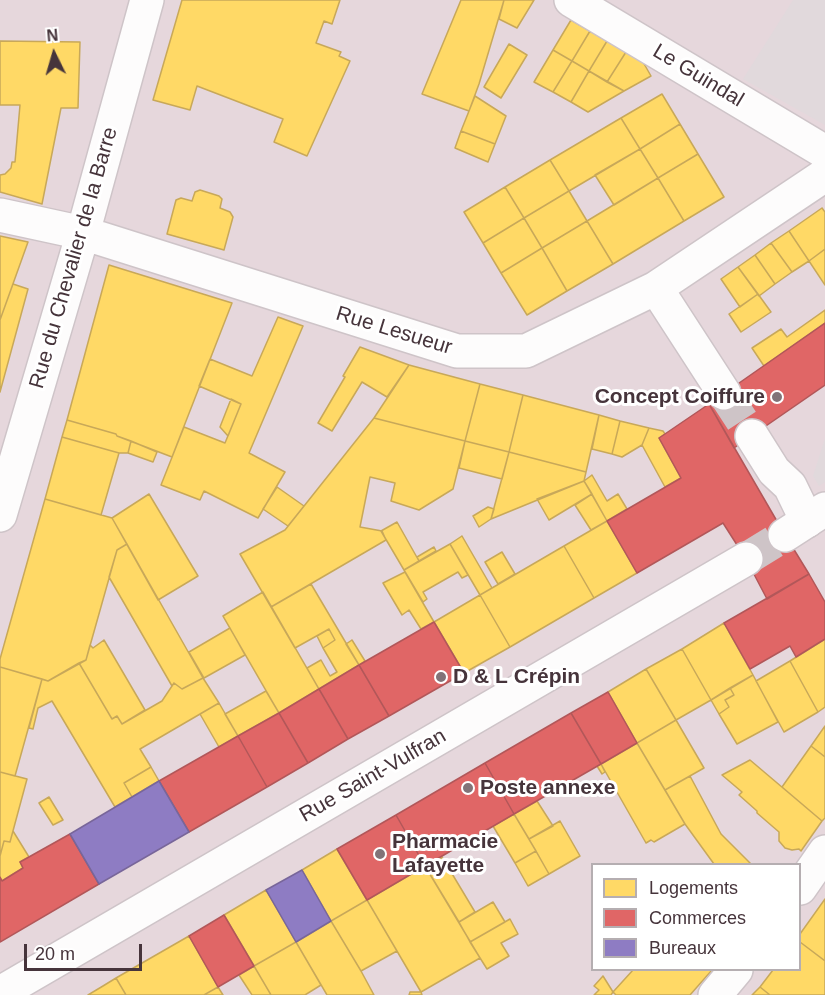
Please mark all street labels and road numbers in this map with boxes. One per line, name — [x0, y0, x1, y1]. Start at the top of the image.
street label: Le Guindal — [648, 39, 748, 113]
street label: Rue du Chevalier de la Barre — [25, 124, 123, 392]
street label: Rue Lesueur — [333, 301, 455, 361]
street label: Rue Saint-Vulfran — [295, 724, 451, 828]

